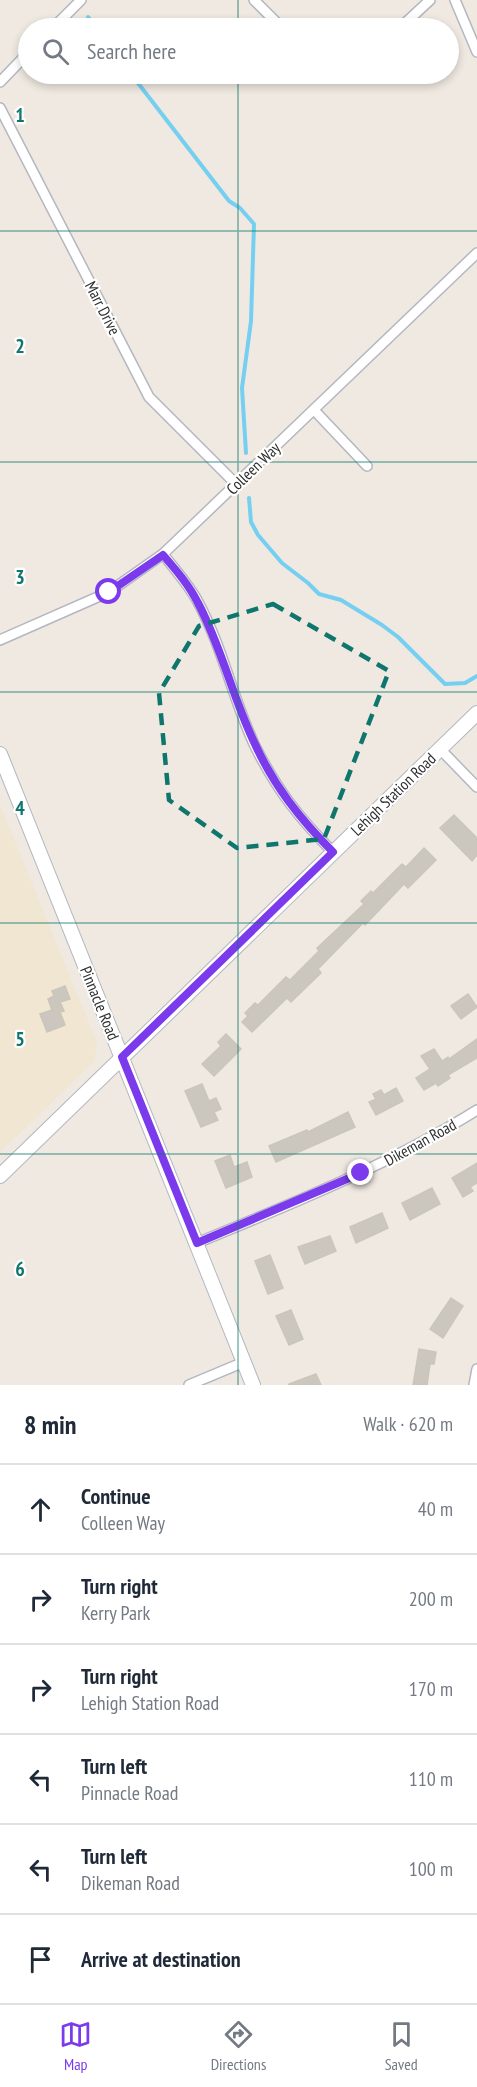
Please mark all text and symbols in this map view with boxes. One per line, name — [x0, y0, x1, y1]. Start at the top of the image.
search box — [18, 18, 459, 84]
icon: search — [39, 35, 72, 68]
text: Search here — [87, 37, 176, 65]
text: 1 — [15, 102, 25, 128]
street label: Marr Drive — [81, 278, 125, 338]
text: 2 — [15, 333, 25, 359]
street label: Colleen Way — [222, 437, 284, 499]
text: 3 — [15, 564, 25, 590]
route start — [95, 578, 121, 604]
street label: Lehigh Station Road — [346, 748, 440, 840]
text: 4 — [15, 795, 25, 821]
street label: Pinnacle Road — [76, 963, 124, 1043]
text: 5 — [15, 1026, 25, 1052]
street label: Dikeman Road — [381, 1114, 459, 1170]
route end — [347, 1159, 373, 1185]
text: 6 — [15, 1256, 25, 1282]
text: 8 min — [24, 1408, 77, 1441]
text: Walk · 620 m — [363, 1411, 453, 1437]
text: Continue — [81, 1482, 151, 1510]
icon: ahead — [24, 1493, 57, 1526]
text: 40 m — [418, 1496, 453, 1522]
text: Colleen Way — [81, 1510, 165, 1536]
text: Turn right — [81, 1572, 158, 1600]
icon: right — [24, 1583, 57, 1616]
text: 200 m — [409, 1586, 453, 1612]
text: Kerry Park — [81, 1600, 150, 1626]
text: Turn right — [81, 1662, 158, 1690]
icon: right — [24, 1673, 57, 1706]
text: 170 m — [409, 1676, 453, 1702]
text: Lehigh Station Road — [81, 1690, 219, 1716]
text: Turn left — [81, 1752, 147, 1780]
icon: left — [24, 1763, 57, 1796]
text: 110 m — [409, 1766, 453, 1792]
text: Pinnacle Road — [81, 1780, 178, 1806]
text: Turn left — [81, 1842, 147, 1870]
icon: left — [24, 1853, 57, 1886]
text: 100 m — [409, 1856, 453, 1882]
text: Dikeman Road — [81, 1870, 180, 1896]
icon: arrive — [24, 1943, 57, 1976]
text: Arrive at destination — [81, 1945, 241, 1973]
tab: Map — [59, 2018, 92, 2074]
tab: Directions — [211, 2018, 266, 2074]
tab: Saved — [385, 2018, 418, 2074]

